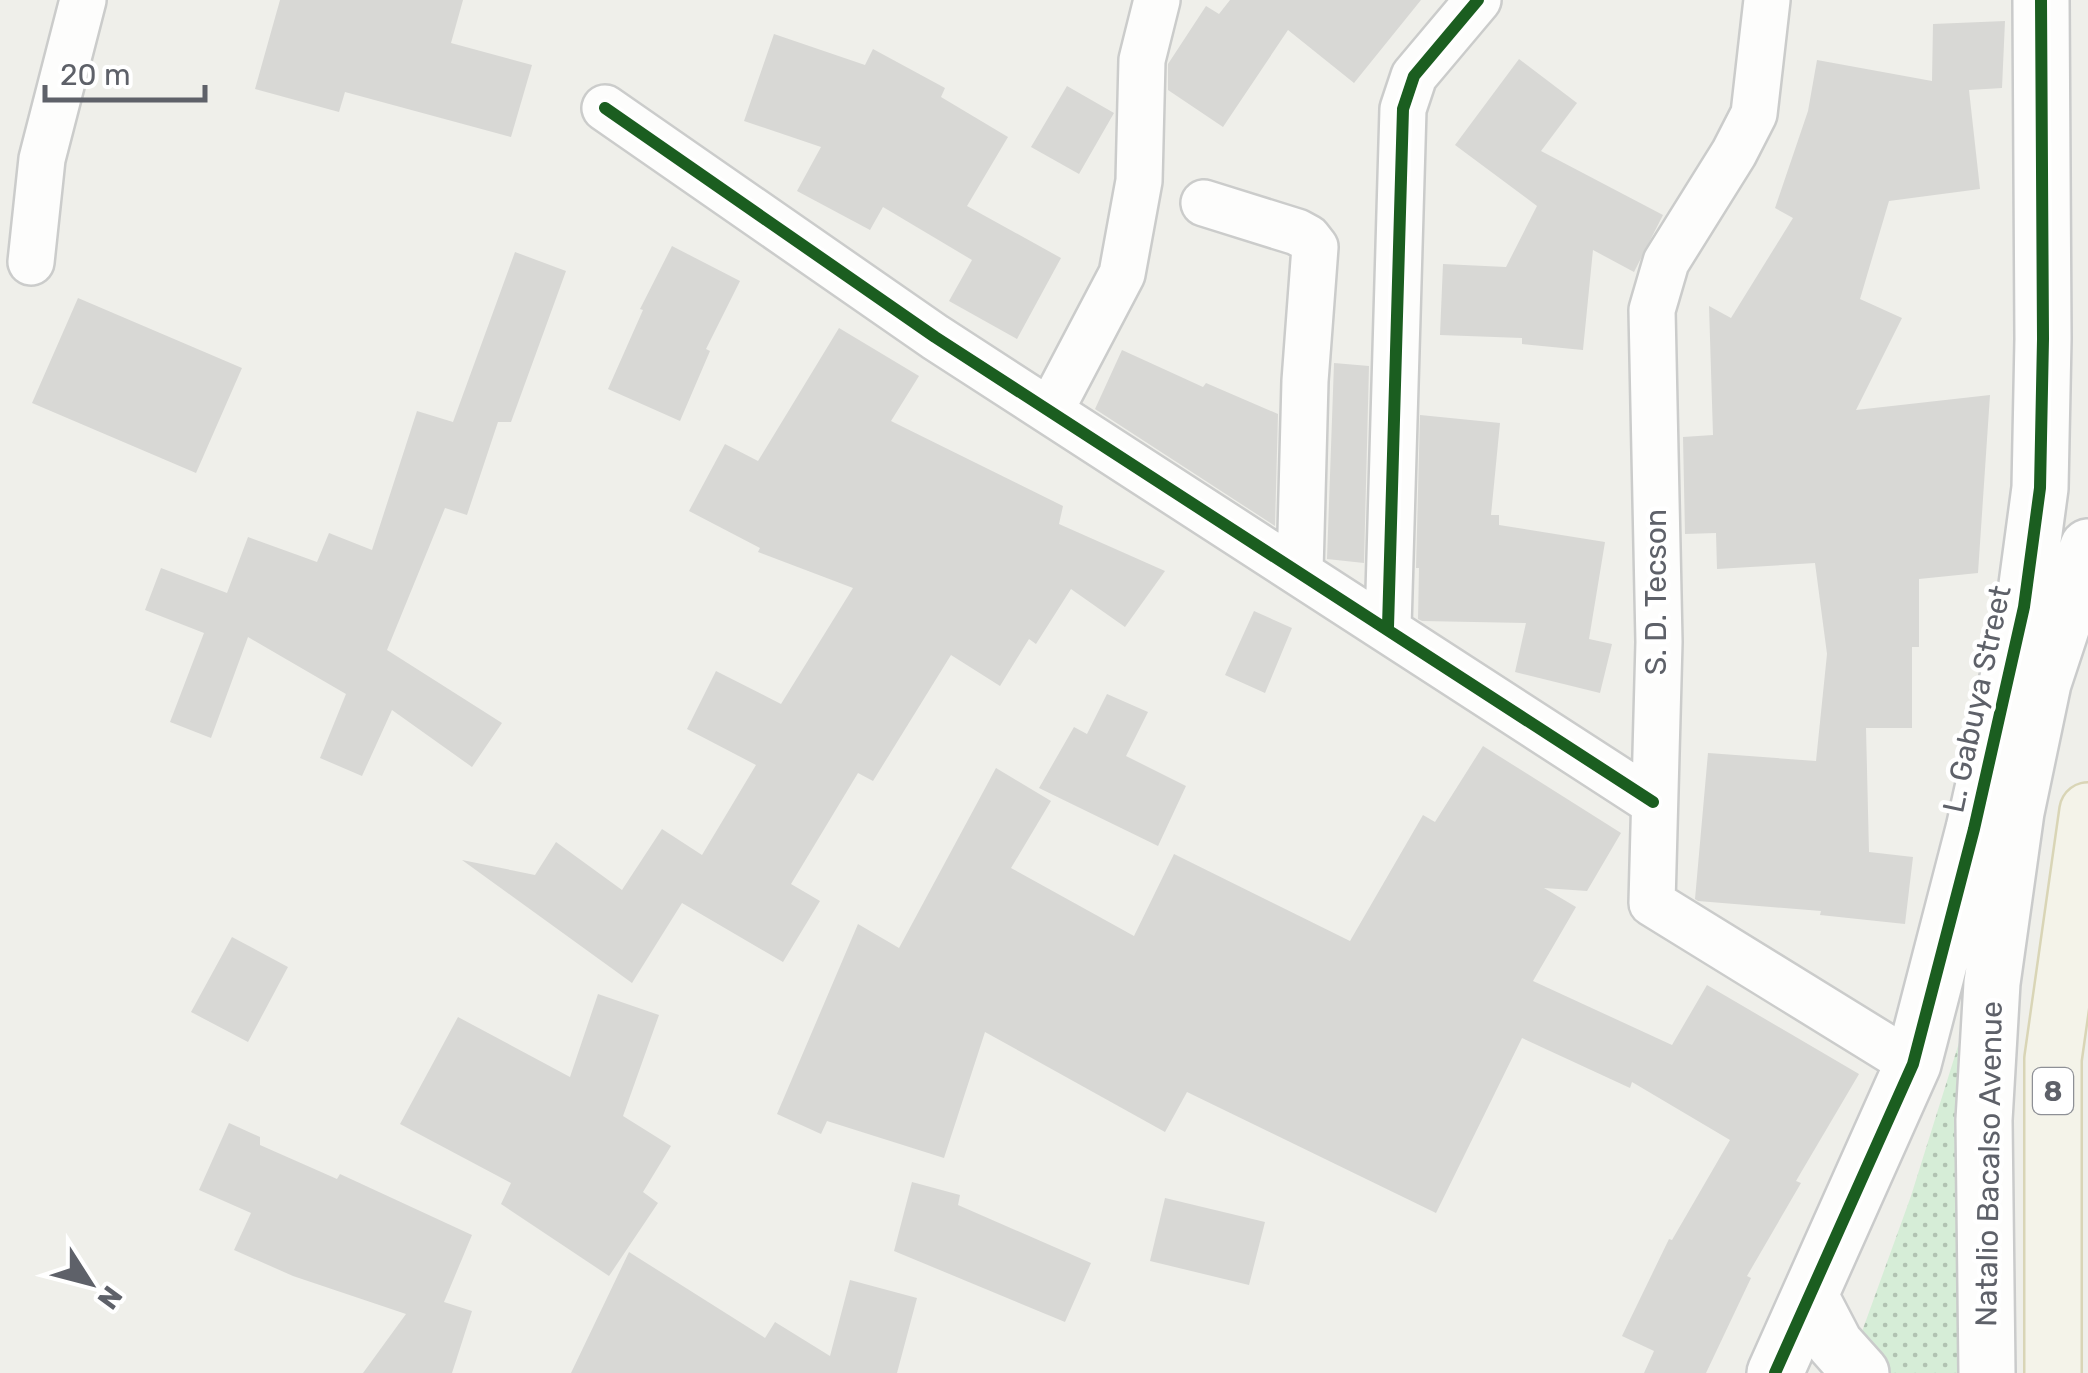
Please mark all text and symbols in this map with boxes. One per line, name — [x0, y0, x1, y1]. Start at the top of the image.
scale bar — [45, 40, 205, 102]
text: 20 m — [60, 57, 131, 93]
street label: S. D. Tecson — [1638, 509, 1674, 675]
street label: L. Gabuya Street — [1935, 582, 2019, 816]
street label: Natalio Bacalso Avenue — [1968, 1001, 2010, 1327]
road number: 8 — [2033, 1068, 2073, 1114]
north arrow — [40, 1233, 140, 1333]
text: N — [91, 1280, 129, 1315]

